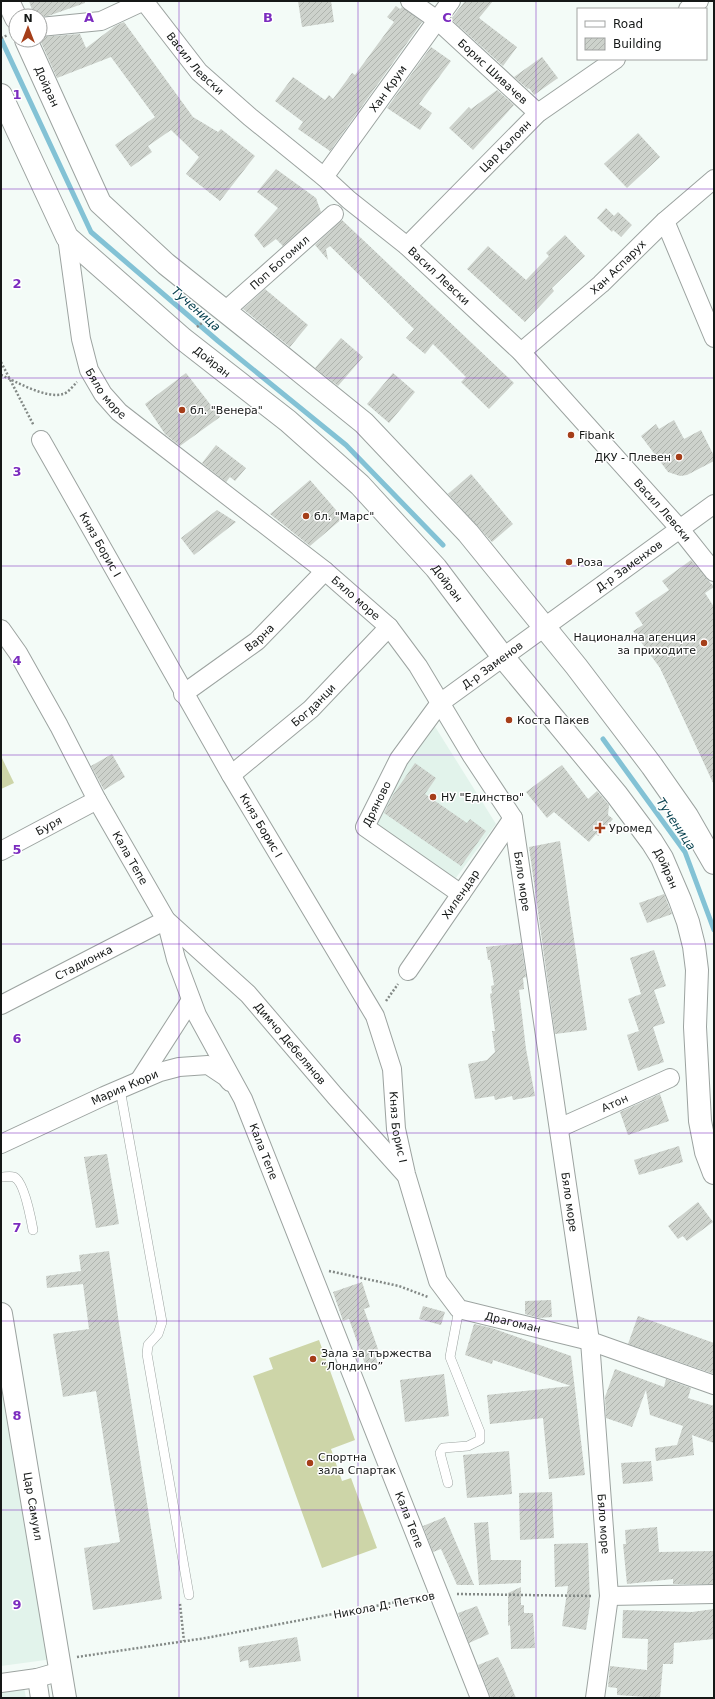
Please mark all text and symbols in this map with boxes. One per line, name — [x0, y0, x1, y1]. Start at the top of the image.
north arrow — [8, 8, 48, 48]
legend — [577, 8, 707, 60]
text: A — [84, 10, 94, 25]
text: B — [263, 10, 273, 25]
text: C — [442, 10, 452, 25]
text: N — [23, 12, 33, 25]
text: Road — [613, 17, 643, 31]
street label: Васил Левски — [164, 30, 226, 98]
street label: Борис Шивачев — [455, 37, 530, 107]
text: Building — [613, 37, 662, 51]
street label: Хан Крум — [367, 63, 409, 115]
street label: Дойран — [32, 64, 62, 109]
text: 1 — [12, 87, 22, 102]
street label: Цар Калоян — [477, 118, 534, 175]
street label: Поп Богомил — [248, 233, 312, 293]
street label: Хан Аспарух — [588, 237, 649, 297]
street label: Васил Левски — [405, 244, 472, 308]
text: 2 — [12, 276, 22, 291]
water label: Тученица — [169, 284, 223, 334]
street label: Дойран — [191, 344, 233, 381]
street label: Бяло море — [82, 366, 129, 422]
place label: бл. "Венера" — [190, 404, 263, 417]
marker: бл. "Венера" — [177, 405, 187, 415]
place label: Fibank — [579, 429, 615, 442]
marker: Fibank — [566, 430, 576, 440]
place label: ДКУ - Плевен — [594, 451, 671, 464]
marker: ДКУ - Плевен — [674, 452, 684, 462]
text: 3 — [12, 464, 22, 479]
street label: Васил Левски — [631, 476, 693, 544]
street label: Княз Борис I — [76, 510, 123, 579]
place label: бл. "Марс" — [314, 510, 374, 523]
marker: бл. "Марс" — [301, 511, 311, 521]
street label: Д-р Заменхов — [593, 538, 665, 595]
place label: Роза — [577, 556, 603, 569]
marker: Роза — [564, 557, 574, 567]
street label: Дойран — [429, 562, 465, 605]
street label: Бяло море — [329, 574, 383, 623]
street label: Варна — [242, 621, 277, 655]
place label: Национална агенция за приходите — [573, 631, 696, 657]
marker: Национална агенция за приходите — [699, 638, 709, 648]
street label: Д-р Заменов — [459, 639, 526, 692]
text: 4 — [12, 653, 22, 668]
street label: Богданци — [289, 681, 338, 730]
place label: Коста Пакев — [517, 714, 589, 727]
marker: Коста Пакев — [504, 715, 514, 725]
street label: Дряново — [360, 779, 394, 829]
street label: Княз Борис I — [237, 791, 285, 860]
place label: НУ "Единство" — [441, 791, 524, 804]
marker: НУ "Единство" — [428, 792, 438, 802]
water label: Тученица — [653, 795, 699, 853]
street label: Буря — [34, 814, 64, 838]
marker: Уромед — [594, 822, 606, 834]
place label: Уромед — [609, 822, 652, 835]
street label: Кала Тепе — [109, 829, 150, 887]
text: 5 — [12, 842, 22, 857]
street label: Дойран — [650, 846, 680, 891]
street label: Бяло море — [511, 851, 533, 912]
street label: Хилендар — [440, 867, 483, 922]
street label: Стадионка — [53, 943, 115, 983]
street label: Димчо Дебелянов — [251, 1000, 328, 1087]
text: 6 — [12, 1031, 22, 1046]
street label: Мария Кюри — [89, 1068, 160, 1108]
street label: Княз Борис I — [387, 1091, 409, 1164]
street label: Атон — [599, 1092, 630, 1115]
street label: Кала Тепе — [246, 1122, 280, 1182]
street label: Бяло море — [558, 1171, 580, 1233]
text: 7 — [12, 1220, 22, 1235]
street label: Драгоман — [484, 1310, 542, 1336]
place label: Зала за тържества “Лондино” — [321, 1347, 432, 1373]
marker: Зала за тържества “Лондино” — [308, 1354, 318, 1364]
text: 8 — [12, 1408, 22, 1423]
place label: Спортна зала Спартак — [318, 1451, 397, 1477]
marker: Спортна зала Спартак — [305, 1458, 315, 1468]
street label: Цар Самуил — [20, 1471, 45, 1542]
street label: Кала Тепе — [392, 1490, 426, 1550]
street label: Бяло море — [594, 1493, 612, 1555]
street label: Никола Д. Петков — [332, 1589, 436, 1622]
text: 9 — [12, 1597, 22, 1612]

